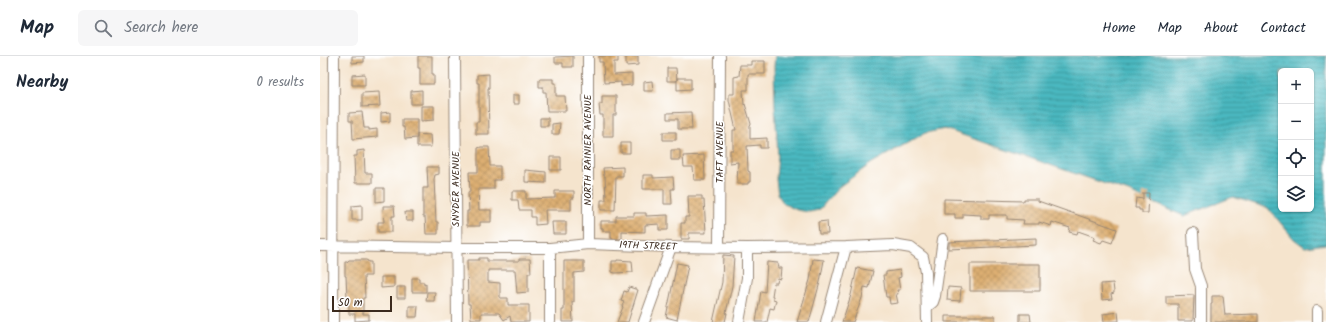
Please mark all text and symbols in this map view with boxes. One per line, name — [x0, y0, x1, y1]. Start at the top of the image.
search box — [78, 10, 358, 46]
text: Map — [20, 13, 54, 43]
text: Search here — [124, 16, 198, 40]
icon: search — [92, 17, 114, 39]
text: Home — [1102, 17, 1136, 39]
text: Map — [1158, 17, 1182, 39]
text: About — [1204, 17, 1238, 39]
text: Contact — [1260, 17, 1306, 39]
map controls — [1278, 68, 1314, 212]
button: + — [1278, 68, 1314, 104]
text: Nearby — [16, 69, 68, 96]
text: 0 results — [257, 72, 304, 93]
street label: NORTH RAINIER AVENUE — [580, 93, 596, 206]
button: − — [1278, 104, 1314, 140]
street label: TAFT AVENUE — [712, 120, 728, 183]
button: locate — [1278, 140, 1314, 176]
street label: SNYDER AVENUE — [448, 150, 464, 227]
button: layers — [1278, 176, 1314, 212]
street label: 19TH STREET — [619, 237, 679, 255]
scale bar — [332, 294, 392, 313]
text: 50 m — [338, 294, 363, 312]

